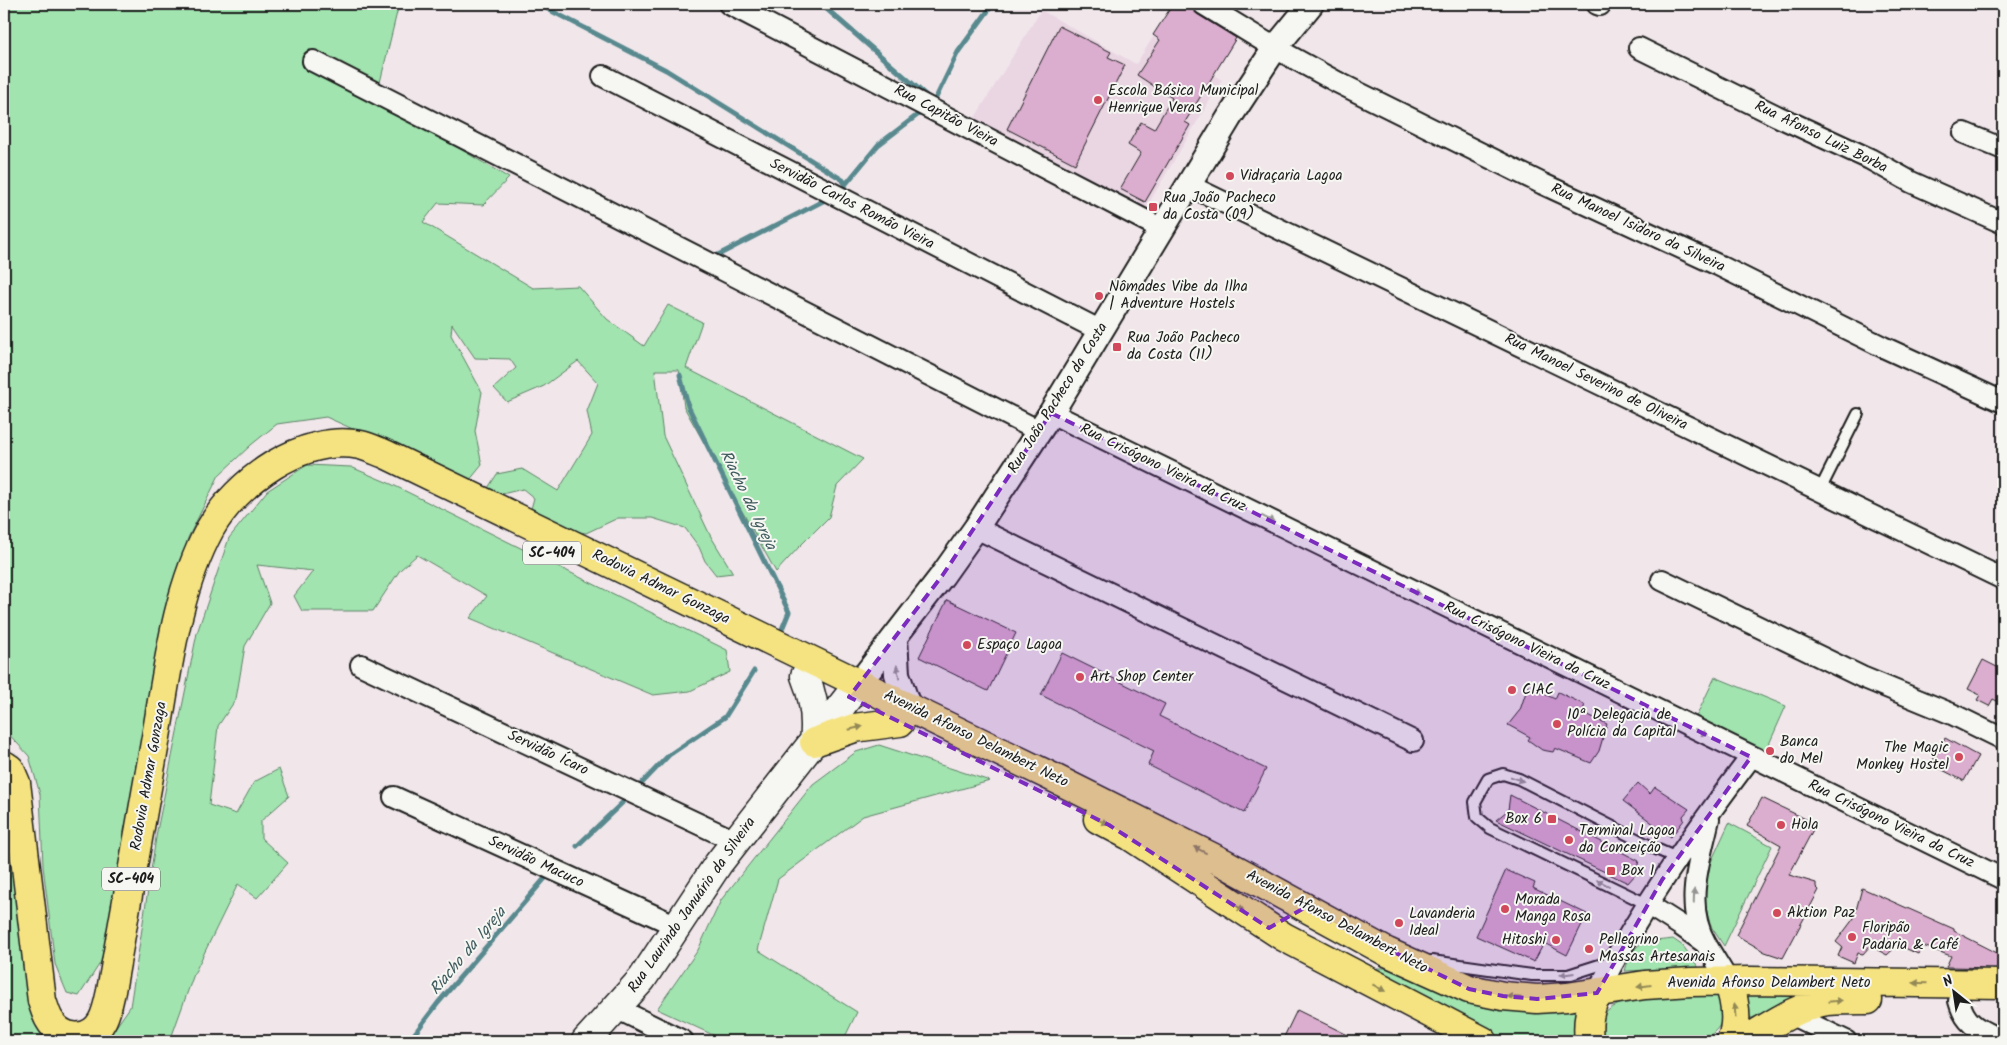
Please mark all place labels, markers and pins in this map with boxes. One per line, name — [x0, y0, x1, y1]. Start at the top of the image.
place label: Escola Básica Municipal Henrique Veras — [1108, 79, 1259, 120]
marker: Escola Básica Municipal Henrique Veras — [1092, 94, 1104, 106]
place label: Vidraçaria Lagoa — [1240, 164, 1343, 188]
marker: Vidraçaria Lagoa — [1224, 170, 1236, 182]
place label: Rua João Pacheco da Costa (09) — [1163, 186, 1276, 227]
marker: Rua João Pacheco da Costa (09) — [1147, 201, 1159, 213]
place label: Nômades Vibe da Ilha | Adventure Hostels — [1109, 275, 1248, 316]
marker: Nômades Vibe da Ilha | Adventure Hostels — [1093, 290, 1105, 302]
place label: Rua João Pacheco da Costa (11) — [1127, 326, 1240, 367]
marker: Rua João Pacheco da Costa (11) — [1111, 341, 1123, 353]
place label: Espaço Lagoa — [977, 633, 1062, 657]
marker: Espaço Lagoa — [961, 639, 973, 651]
place label: Art Shop Center — [1090, 665, 1194, 689]
marker: Art Shop Center — [1074, 671, 1086, 683]
place label: CIAC — [1522, 678, 1554, 702]
marker: CIAC — [1506, 684, 1518, 696]
place label: 10ª Delegacia de Polícia da Capital — [1567, 703, 1677, 744]
marker: 10ª Delegacia de Polícia da Capital — [1551, 718, 1563, 730]
place label: Banca do Mel — [1780, 730, 1823, 771]
place label: The Magic Monkey Hostel — [1856, 736, 1949, 777]
marker: Banca do Mel — [1764, 745, 1776, 757]
marker: The Magic Monkey Hostel — [1953, 751, 1965, 763]
place label: Box 6 — [1505, 807, 1542, 831]
marker: Box 6 — [1546, 813, 1558, 825]
place label: Hola — [1791, 813, 1819, 837]
place label: Terminal Lagoa da Conceição — [1579, 819, 1675, 860]
marker: Hola — [1775, 819, 1787, 831]
marker: Terminal Lagoa da Conceição — [1563, 834, 1575, 846]
place label: Box 1 — [1621, 859, 1655, 883]
marker: Box 1 — [1605, 865, 1617, 877]
place label: Morada Manga Rosa — [1515, 888, 1591, 929]
place label: Aktion Paz — [1787, 901, 1856, 925]
place label: Lavanderia Ideal — [1409, 902, 1475, 943]
marker: Morada Manga Rosa — [1499, 903, 1511, 915]
marker: Aktion Paz — [1771, 907, 1783, 919]
place label: Floripão Padaria & Café — [1862, 916, 1960, 957]
marker: Lavanderia Ideal — [1393, 917, 1405, 929]
place label: Hitoshi — [1502, 928, 1547, 952]
place label: Pellegrino Massas Artesanais — [1599, 928, 1716, 969]
marker: Floripão Padaria & Café — [1846, 931, 1858, 943]
marker: Hitoshi — [1550, 934, 1562, 946]
marker: Pellegrino Massas Artesanais — [1583, 943, 1595, 955]

